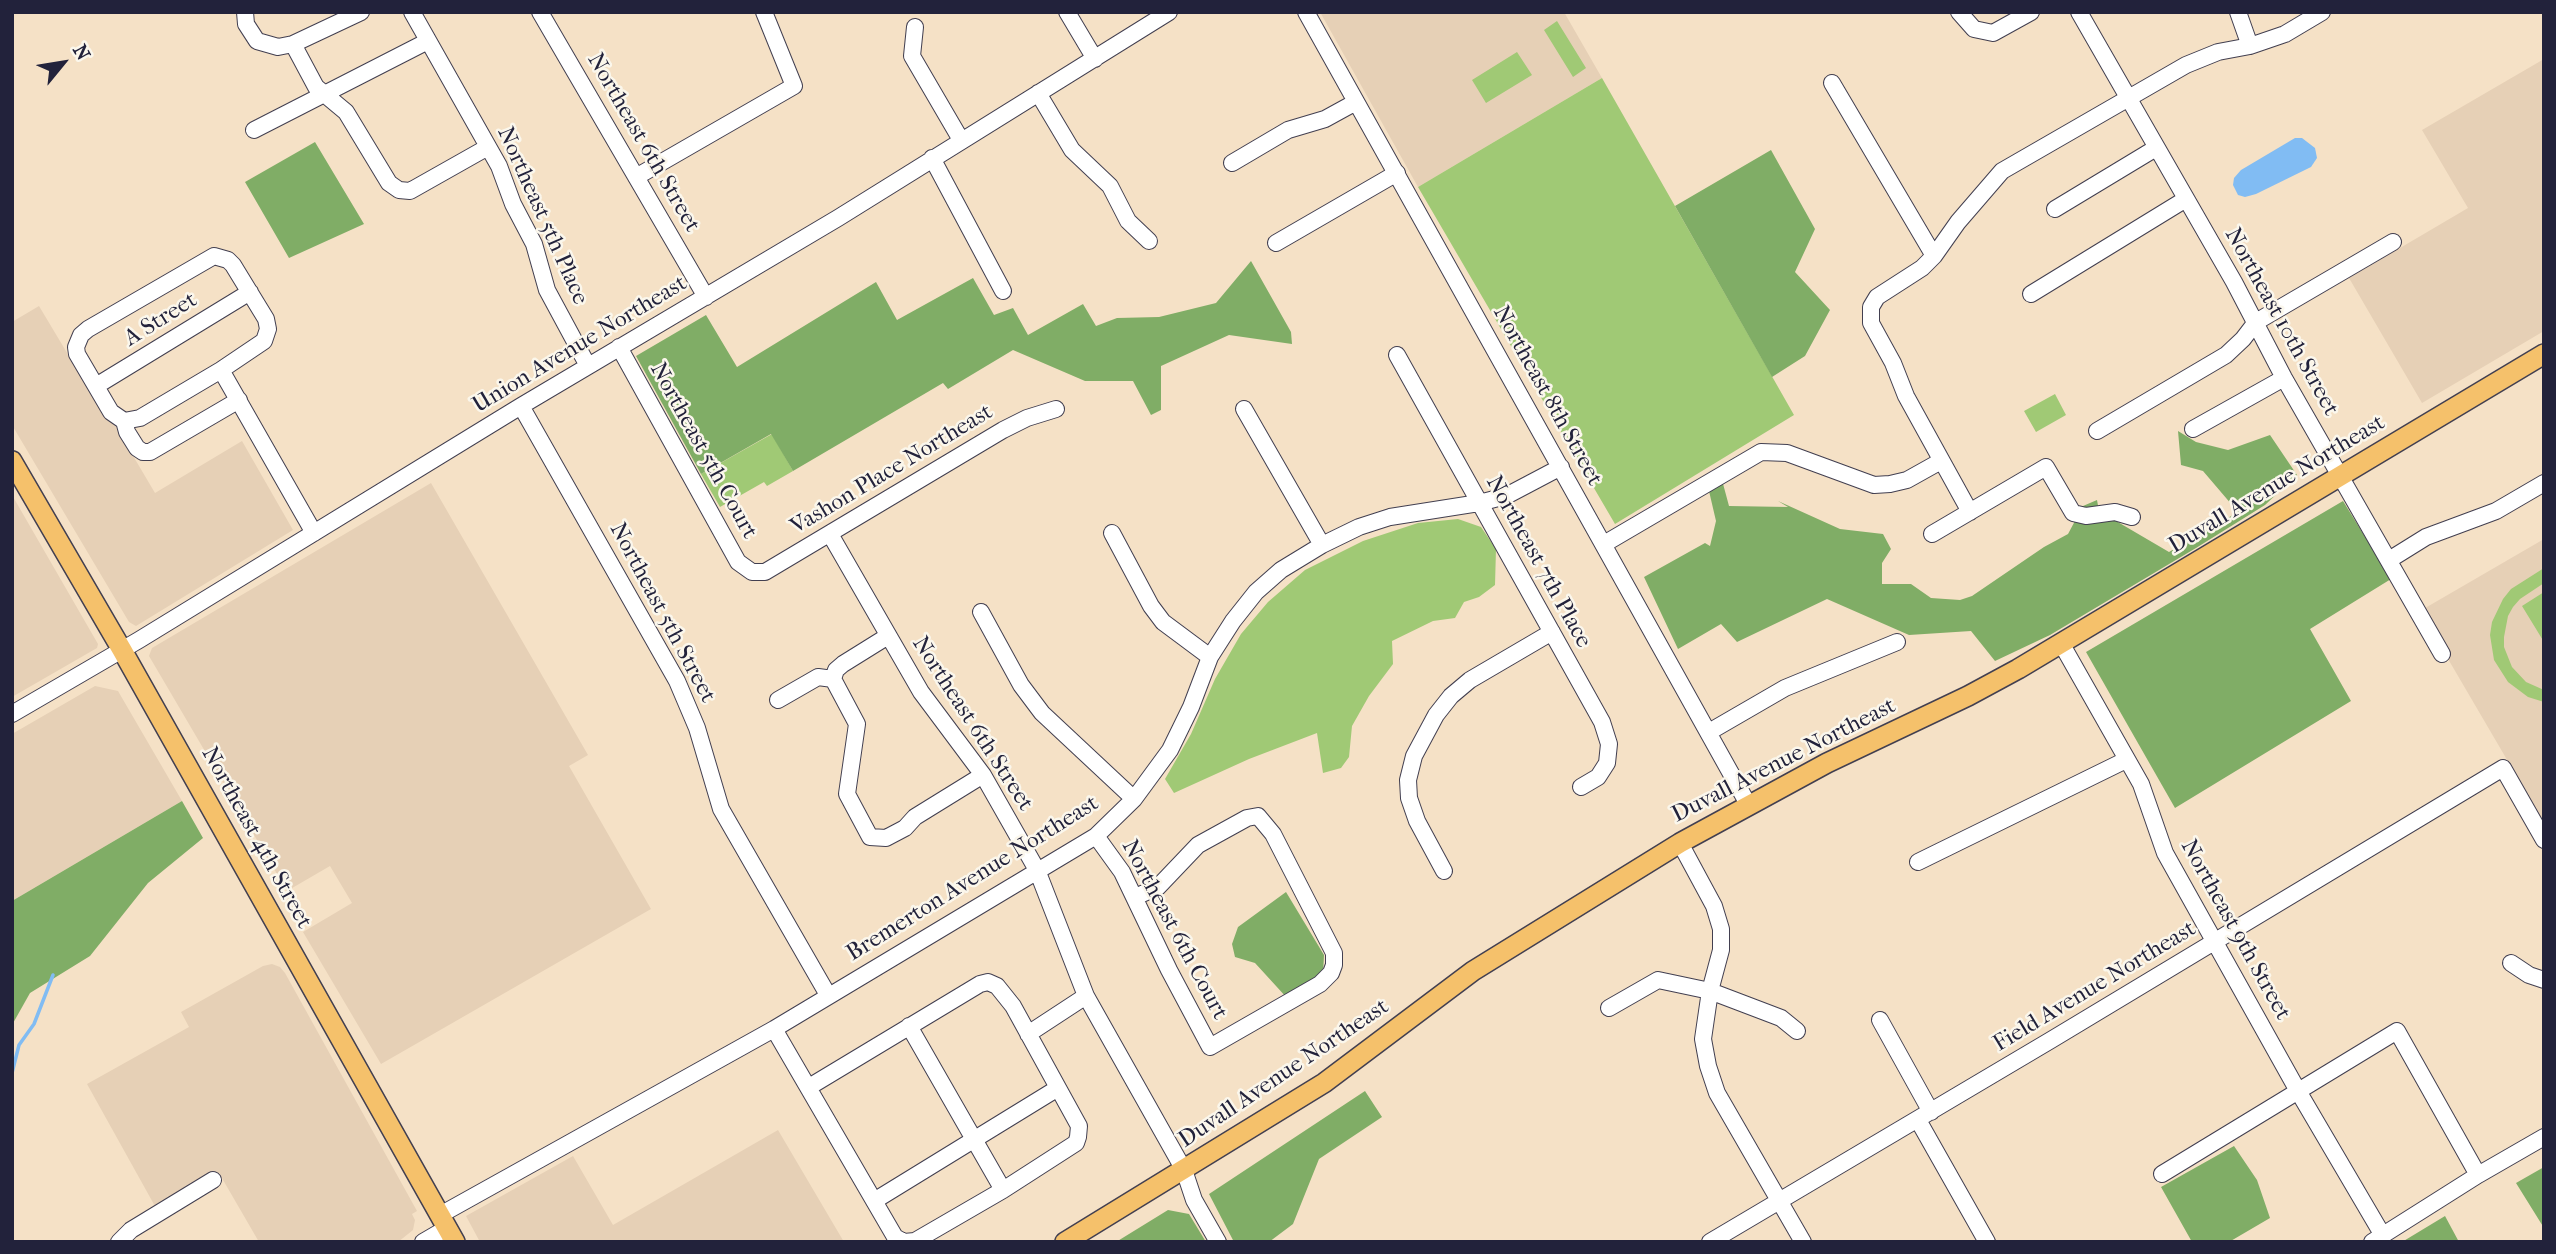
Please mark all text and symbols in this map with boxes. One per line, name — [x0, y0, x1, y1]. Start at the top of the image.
north arrow — [28, 28, 98, 98]
text: N — [68, 41, 94, 64]
street label: Northeast 6th Street — [580, 48, 706, 238]
street label: Northeast 5th Place — [490, 123, 594, 309]
street label: Northeast 10th Street — [2218, 223, 2344, 421]
street label: Union Avenue Northeast — [468, 270, 692, 420]
street label: A Street — [120, 287, 202, 353]
street label: Northeast 8th Street — [1486, 301, 1608, 491]
street label: Northeast 5th Court — [643, 358, 763, 544]
street label: Vashon Place Northeast — [786, 399, 998, 541]
street label: Duvall Avenue Northeast — [2164, 409, 2390, 561]
street label: Northeast 7th Place — [1479, 471, 1597, 653]
street label: Northeast 5th Street — [603, 518, 721, 708]
street label: Northeast 6th Street — [905, 632, 1039, 816]
street label: Duvall Avenue Northeast — [1668, 693, 1900, 829]
street label: Northeast 4th Street — [195, 742, 317, 934]
street label: Bremerton Avenue Northeast — [842, 790, 1104, 968]
street label: Northeast 6th Court — [1115, 835, 1233, 1025]
street label: Northeast 9th Street — [2174, 835, 2296, 1025]
street label: Field Avenue Northeast — [1989, 916, 2201, 1058]
street label: Duvall Avenue Northeast — [1174, 993, 1394, 1155]

